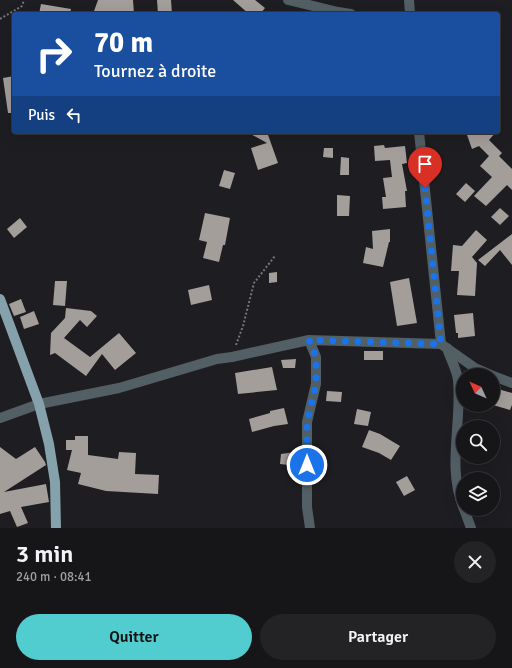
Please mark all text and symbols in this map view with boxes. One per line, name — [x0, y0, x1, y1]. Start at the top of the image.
text: 70 m — [94, 26, 153, 60]
icon: right — [28, 28, 80, 80]
text: Tournez à droite — [94, 60, 216, 82]
icon: left — [63, 104, 85, 126]
text: Puis — [28, 106, 55, 124]
pin — [408, 147, 442, 188]
icon: arrive — [414, 153, 436, 175]
north arrow — [456, 368, 500, 412]
map controls — [456, 368, 500, 516]
button: search — [456, 420, 500, 464]
position arrow — [286, 444, 328, 486]
button: layers — [456, 472, 500, 516]
text: 3 min — [16, 539, 73, 569]
button: close — [454, 541, 496, 583]
text: 240 m · 08:41 — [16, 569, 92, 585]
button: Quitter — [16, 614, 252, 660]
button: Partager — [260, 614, 496, 660]

